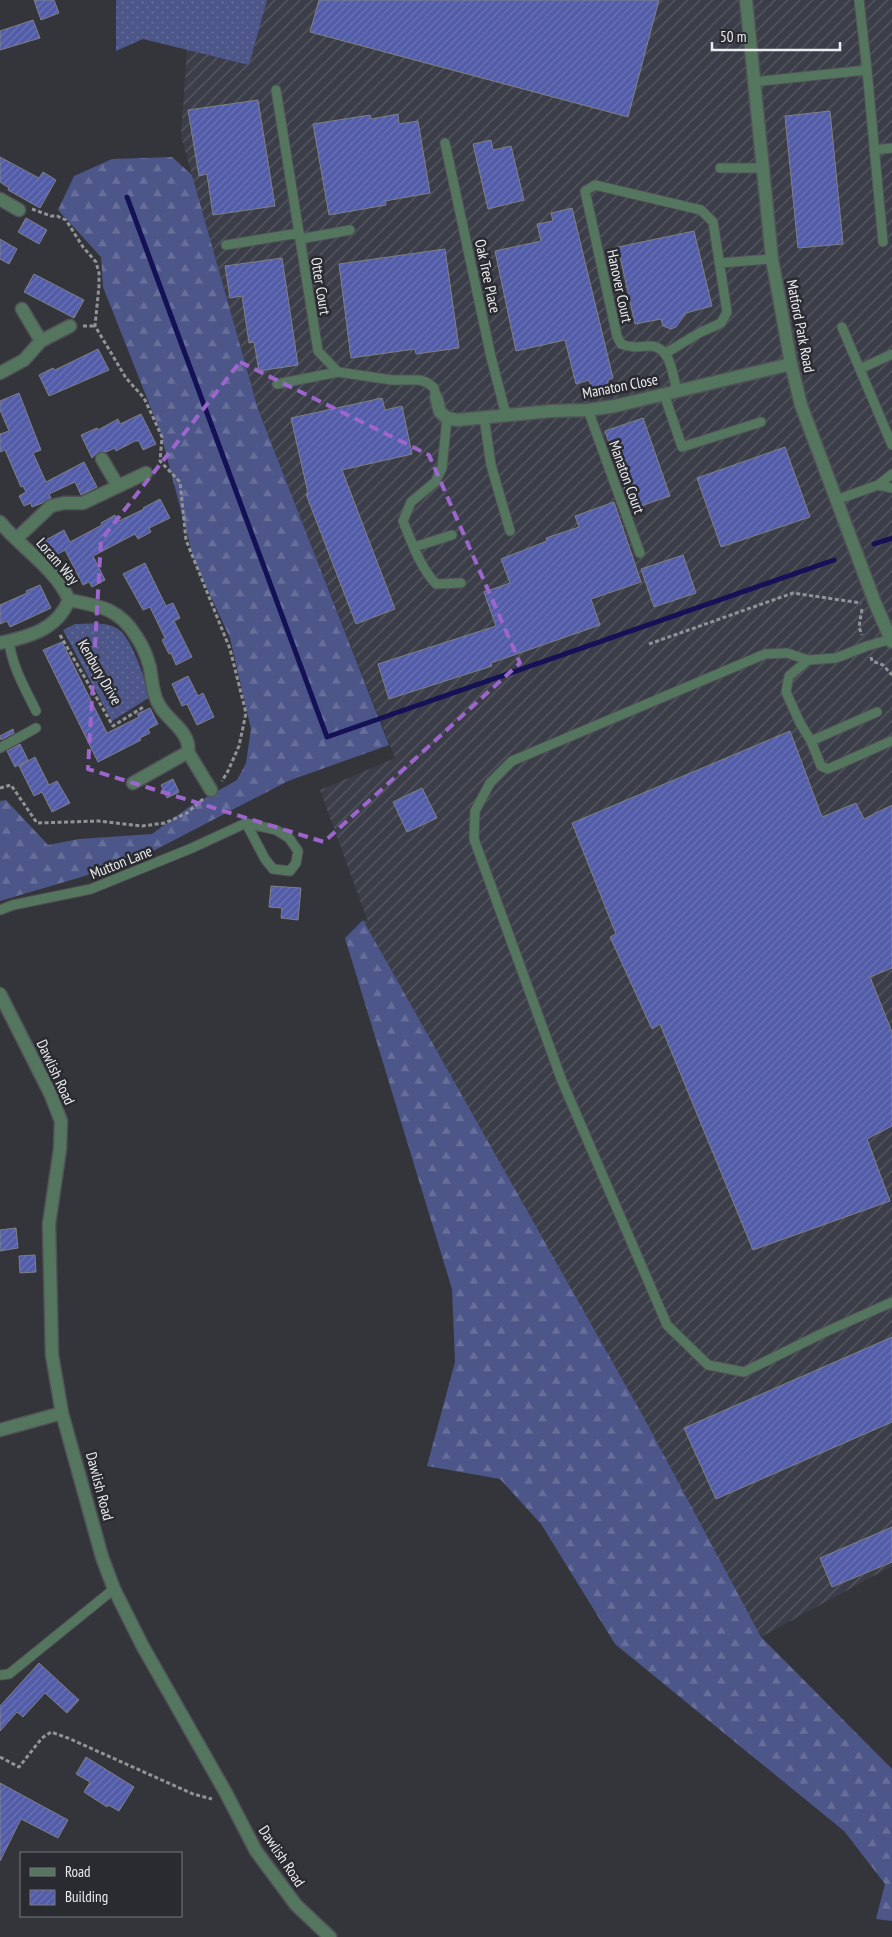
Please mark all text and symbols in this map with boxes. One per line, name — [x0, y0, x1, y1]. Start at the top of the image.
scale bar — [712, 20, 840, 52]
text: 50 m — [720, 27, 746, 46]
street label: Oak Tree Place — [471, 237, 505, 315]
street label: Hanover Court — [603, 248, 637, 324]
street label: Otter Court — [307, 256, 335, 316]
street label: Matford Park Road — [783, 278, 819, 374]
street label: Manaton Close — [581, 369, 659, 403]
street label: Manaton Court — [605, 438, 649, 516]
street label: Loram Way — [32, 534, 84, 589]
street label: Kenbury Drive — [74, 636, 126, 708]
street label: Mutton Lane — [87, 841, 155, 883]
street label: Dawlish Road — [33, 1036, 79, 1108]
street label: Dawlish Road — [82, 1450, 118, 1522]
street label: Dawlish Road — [255, 1822, 309, 1890]
legend — [20, 1852, 182, 1917]
text: Road — [65, 1862, 91, 1881]
text: Building — [65, 1887, 108, 1906]

